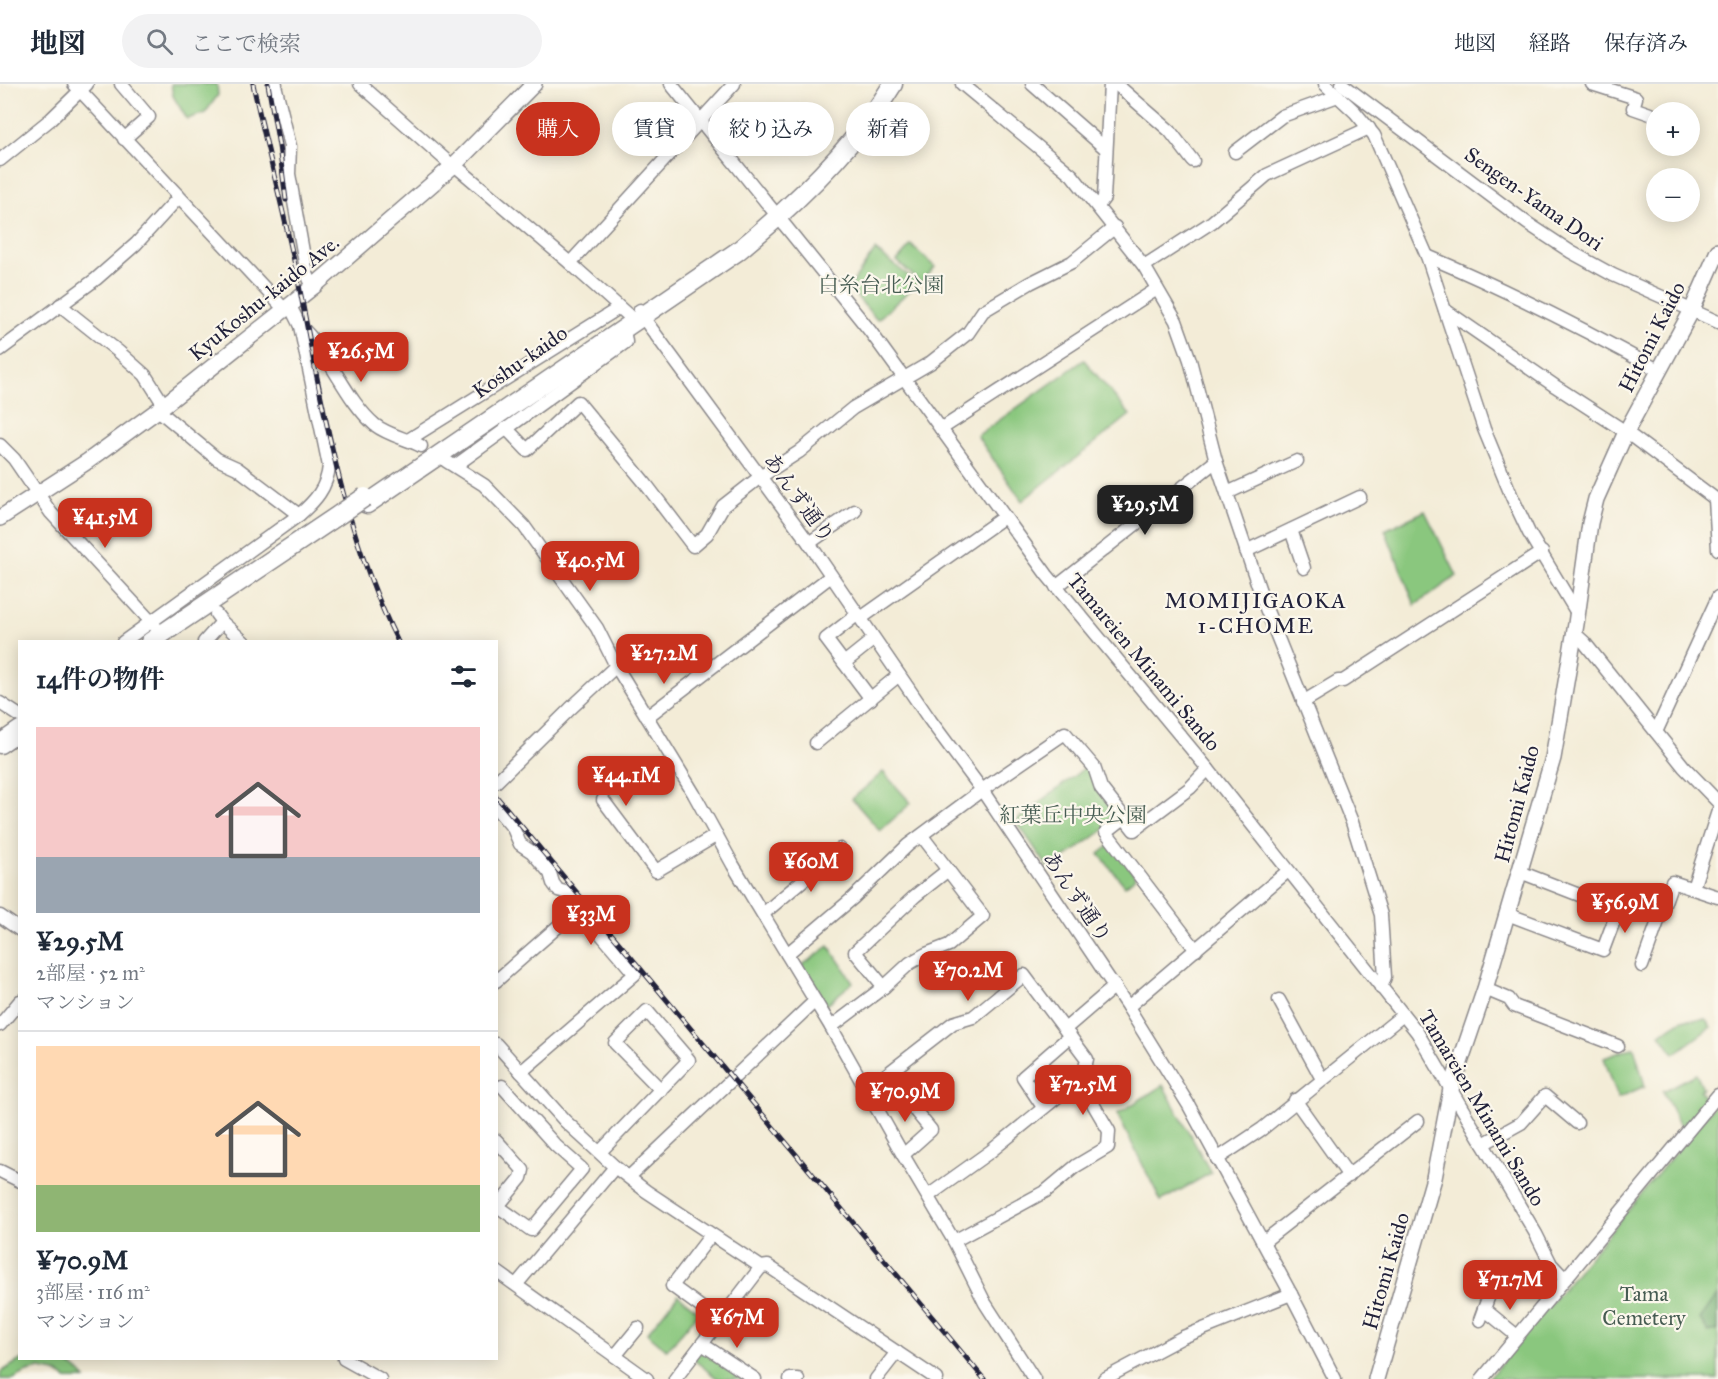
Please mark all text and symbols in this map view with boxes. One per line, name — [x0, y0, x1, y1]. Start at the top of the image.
search box — [122, 14, 542, 68]
icon: search — [143, 25, 176, 58]
text: 地図 — [30, 26, 86, 61]
text: ここで検索 — [191, 30, 301, 57]
text: 地図 — [1454, 30, 1496, 56]
text: 経路 — [1529, 30, 1571, 56]
text: 保存済み — [1604, 30, 1688, 56]
chip: 購入 — [516, 102, 600, 156]
chip: 賃貸 — [612, 102, 696, 156]
chip: 絞り込み — [708, 102, 834, 156]
chip: 新着 — [846, 102, 930, 156]
map controls — [1646, 102, 1700, 222]
button: + — [1646, 102, 1700, 156]
street label: Sengen-Yama Dori — [1460, 141, 1609, 257]
button: − — [1646, 168, 1700, 222]
street label: KyuKoshu-kaido Ave. — [184, 229, 344, 367]
park label: 白糸台北公園 — [818, 272, 944, 298]
street label: Hitomi Kaido — [1613, 277, 1691, 397]
street label: Koshu-kaido — [467, 320, 573, 404]
pin: ¥26.5M — [312, 332, 410, 383]
text: ¥26.5M — [327, 339, 395, 363]
street label: あんず通り — [758, 448, 840, 548]
pin: ¥29.5M — [1096, 485, 1194, 536]
text: ¥29.5M — [1111, 492, 1179, 516]
pin: ¥41.5M — [56, 498, 154, 549]
text: ¥41.5M — [72, 505, 138, 529]
pin: ¥40.5M — [541, 541, 639, 592]
text: ¥40.5M — [555, 548, 625, 572]
street label: Tamareien Minami Sando — [1062, 568, 1226, 757]
district label: MOMIJIGAOKA 1-CHOME — [1165, 587, 1347, 639]
pin: ¥27.2M — [615, 634, 713, 685]
text: ¥27.2M — [630, 641, 698, 665]
icon: filters — [447, 660, 480, 693]
text: 14件の物件 — [36, 663, 165, 695]
street label: Hitomi Kaido — [1489, 742, 1545, 866]
pin: ¥44.1M — [577, 756, 675, 807]
text: ¥44.1M — [592, 763, 660, 787]
icon: home — [204, 766, 312, 874]
park label: 紅葉丘中央公園 — [1000, 802, 1147, 828]
pin: ¥60M — [775, 842, 847, 893]
street label: あんず通り — [1037, 846, 1117, 948]
text: ¥60M — [783, 849, 839, 873]
pin: ¥56.9M — [1576, 883, 1674, 934]
text: ¥56.9M — [1591, 890, 1659, 914]
pin: ¥33M — [555, 895, 627, 946]
text: ¥33M — [566, 902, 616, 926]
text: ¥29.5M — [36, 925, 124, 957]
pin: ¥70.2M — [919, 951, 1017, 1002]
text: ¥70.2M — [933, 958, 1003, 982]
text: 2部屋 · 52 m² — [36, 961, 145, 985]
text: マンション — [36, 990, 135, 1014]
street label: Tamareien Minami Sando — [1413, 1005, 1551, 1211]
pin: ¥72.5M — [1034, 1065, 1132, 1116]
pin: ¥70.9M — [856, 1072, 954, 1123]
text: ¥72.5M — [1049, 1072, 1117, 1096]
text: ¥70.9M — [870, 1079, 940, 1103]
icon: home — [204, 1085, 312, 1193]
street label: Hitomi Kaido — [1357, 1209, 1415, 1333]
text: ¥70.9M — [36, 1244, 128, 1276]
pin: ¥71.7M — [1461, 1260, 1559, 1311]
text: ¥71.7M — [1477, 1267, 1543, 1291]
text: 3部屋 · 116 m² — [36, 1280, 150, 1304]
park label: Tama Cemetery — [1602, 1281, 1687, 1331]
pin: ¥67M — [701, 1298, 773, 1349]
text: ¥67M — [710, 1305, 764, 1329]
text: マンション — [36, 1309, 135, 1333]

